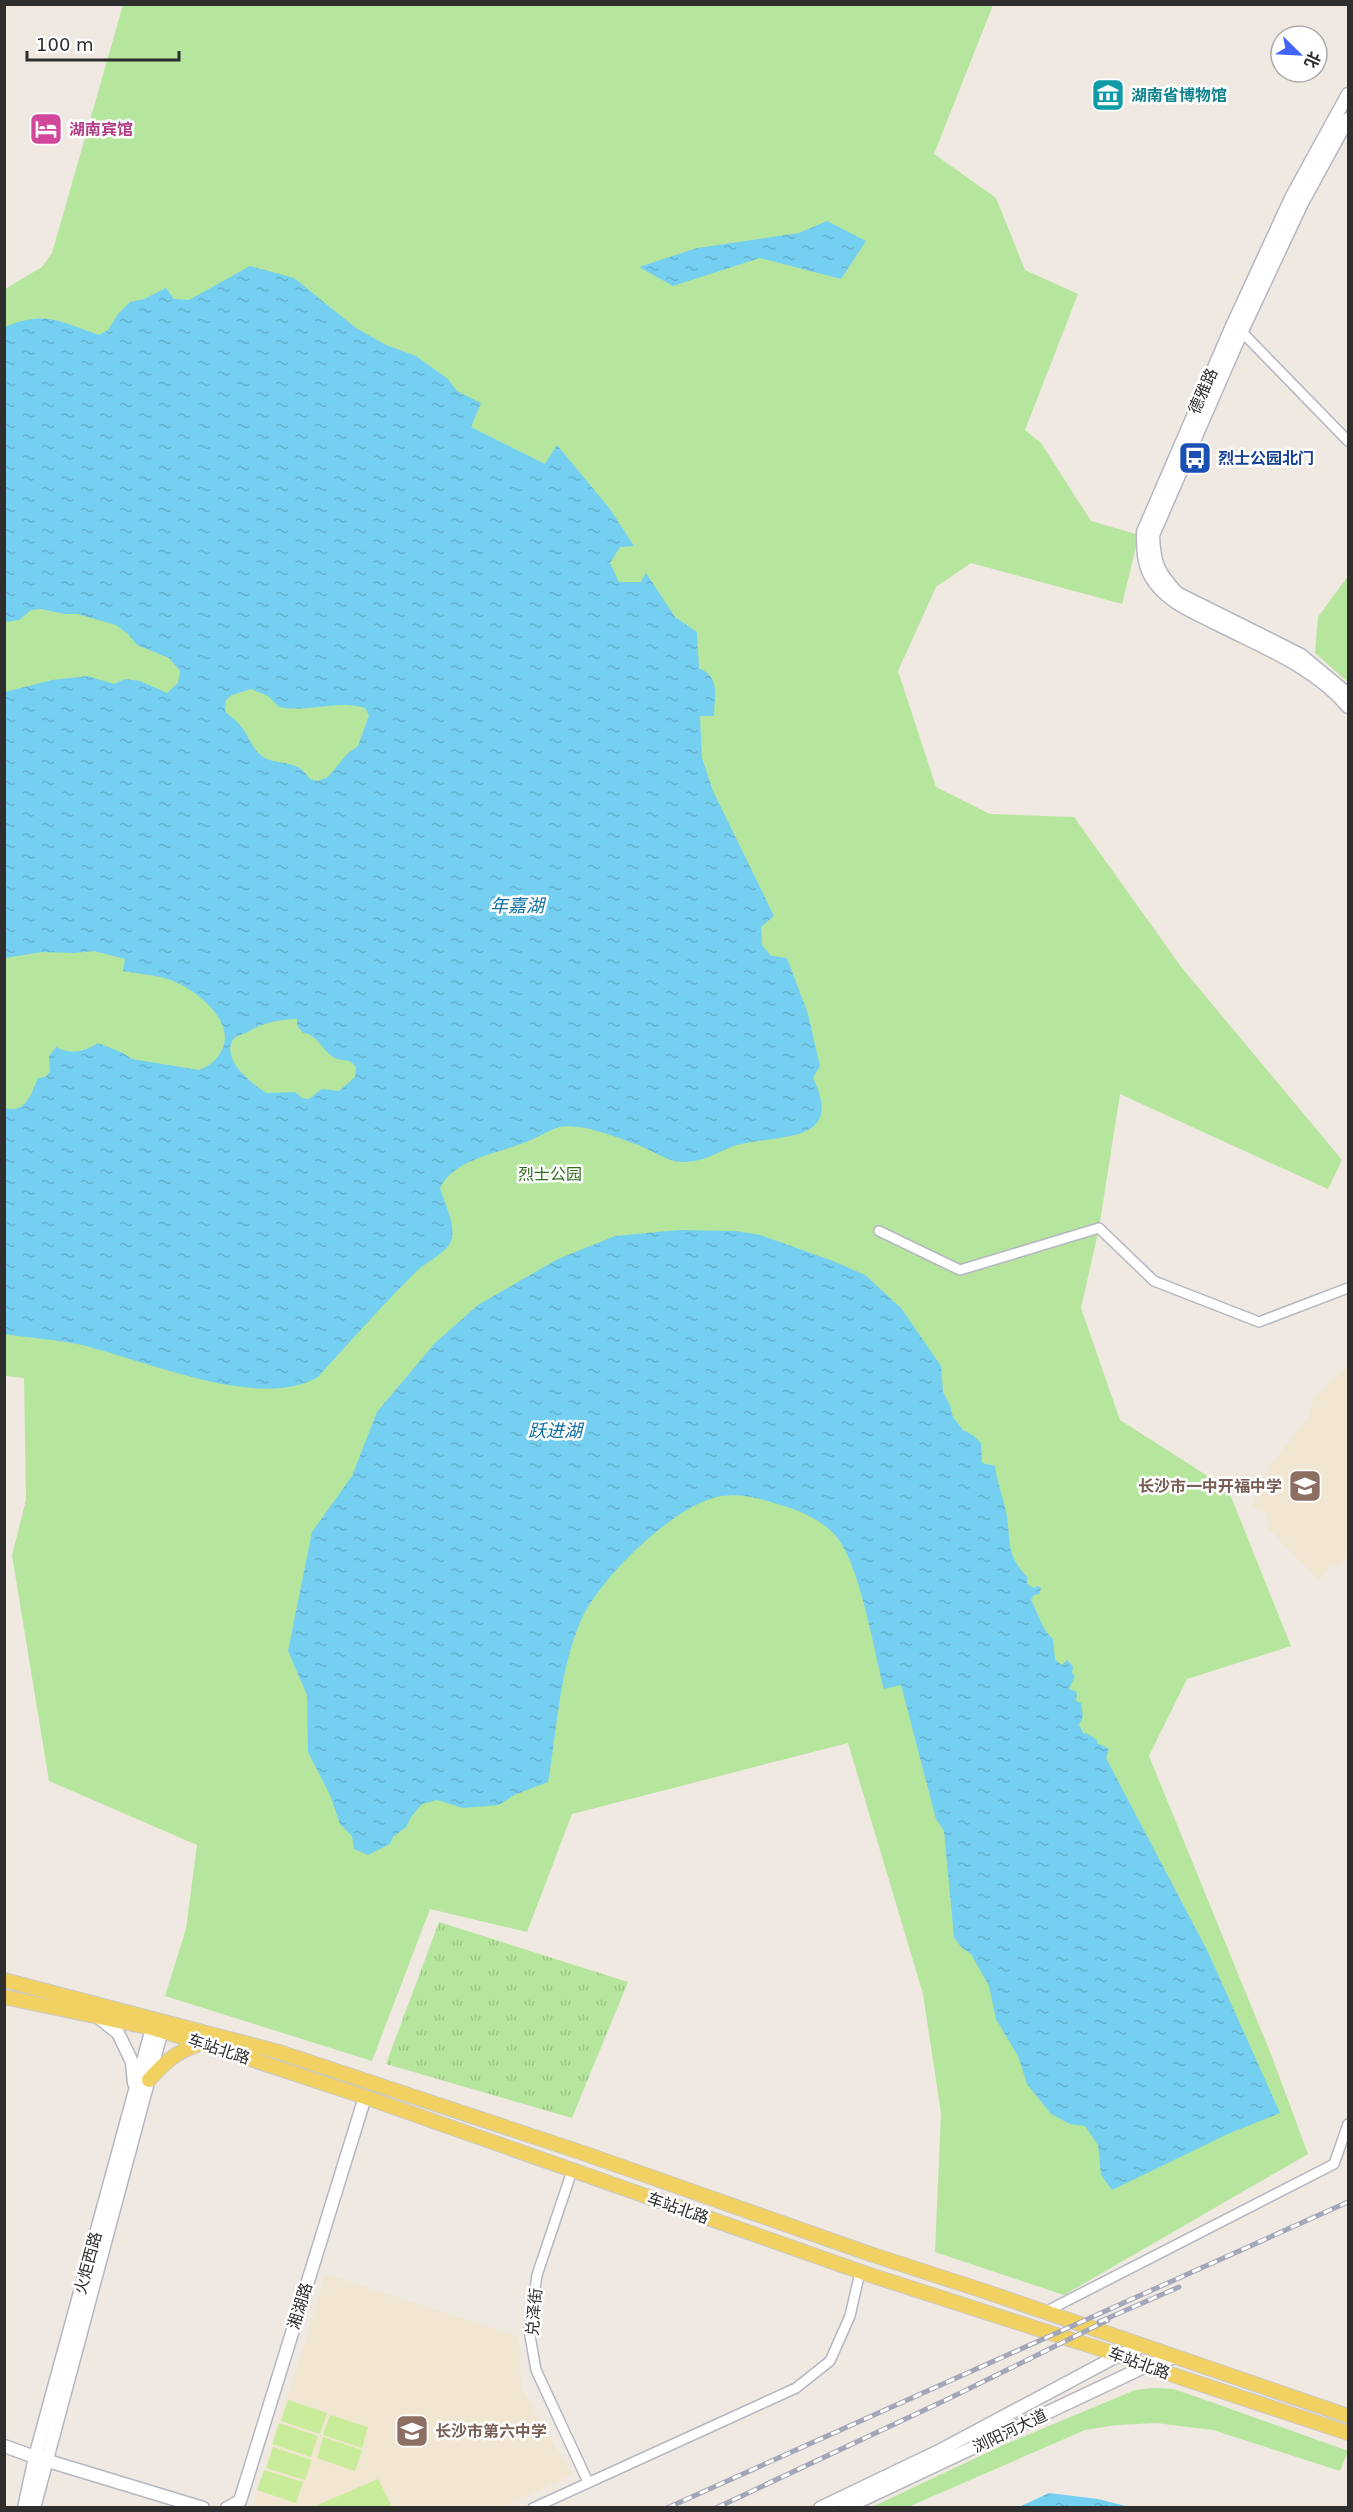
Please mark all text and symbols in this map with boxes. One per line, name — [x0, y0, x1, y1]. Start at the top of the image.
scale bar — [27, 24, 178, 62]
north arrow — [1269, 24, 1329, 84]
text: 100 m — [36, 34, 94, 55]
text: 北 — [1300, 49, 1324, 71]
museum icon: 湖南省博物馆 — [1090, 77, 1126, 113]
place label: 湖南省博物馆 — [1131, 86, 1227, 105]
hotel icon: 湖南宾馆 — [28, 111, 64, 147]
place label: 湖南宾馆 — [69, 120, 133, 139]
street label: 德雅路 — [1185, 365, 1221, 417]
bus stop icon: 烈士公园北门 — [1177, 440, 1213, 476]
place label: 烈士公园北门 — [1218, 449, 1314, 468]
water label: 年嘉湖 — [490, 895, 547, 916]
park label: 烈士公园 — [518, 1165, 582, 1184]
water label: 跃进湖 — [528, 1420, 585, 1441]
school or university icon: 长沙市一中开福中学 — [1287, 1468, 1323, 1504]
place label: 长沙市一中开福中学 — [1138, 1477, 1282, 1496]
street label: 车站北路 — [186, 2030, 252, 2068]
street label: 车站北路 — [645, 2189, 711, 2227]
street label: 火炬西路 — [71, 2230, 105, 2296]
street label: 湘湖路 — [284, 2280, 316, 2332]
street label: 兑泽街 — [522, 2287, 546, 2337]
street label: 车站北路 — [1106, 2343, 1172, 2383]
street label: 浏阳河大道 — [970, 2405, 1050, 2457]
school or university icon: 长沙市第六中学 — [394, 2413, 430, 2449]
place label: 长沙市第六中学 — [435, 2422, 547, 2441]

